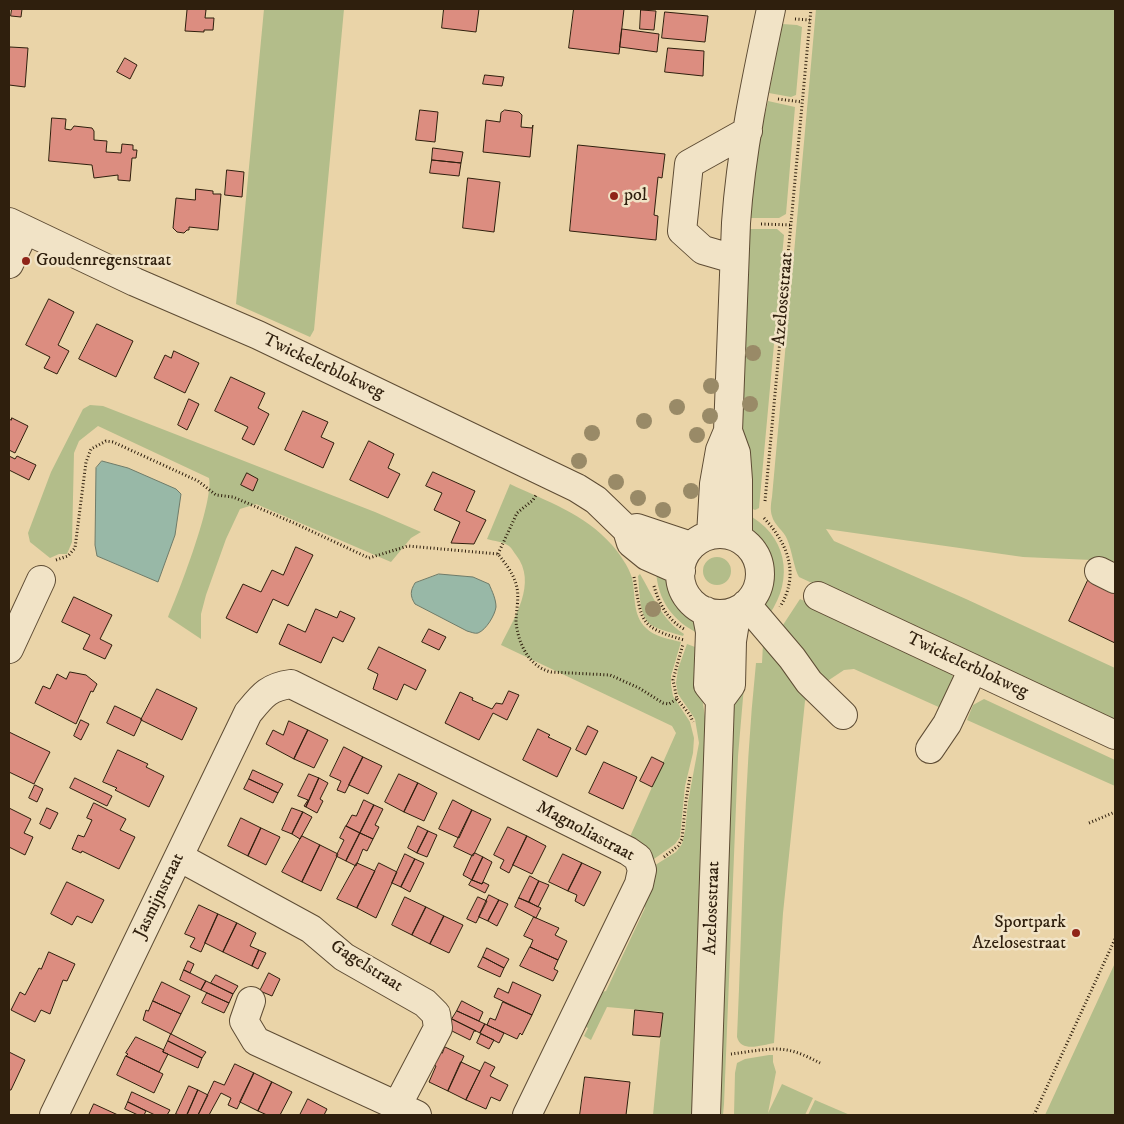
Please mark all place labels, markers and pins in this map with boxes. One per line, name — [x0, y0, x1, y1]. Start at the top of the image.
place label: pol — [624, 185, 647, 207]
marker: pol — [608, 190, 620, 202]
place label: Goudenregenstraat — [36, 250, 171, 272]
marker: Goudenregenstraat — [20, 255, 32, 267]
place label: Sportpark Azelosestraat — [972, 912, 1066, 954]
marker: Sportpark Azelosestraat — [1070, 927, 1082, 939]

